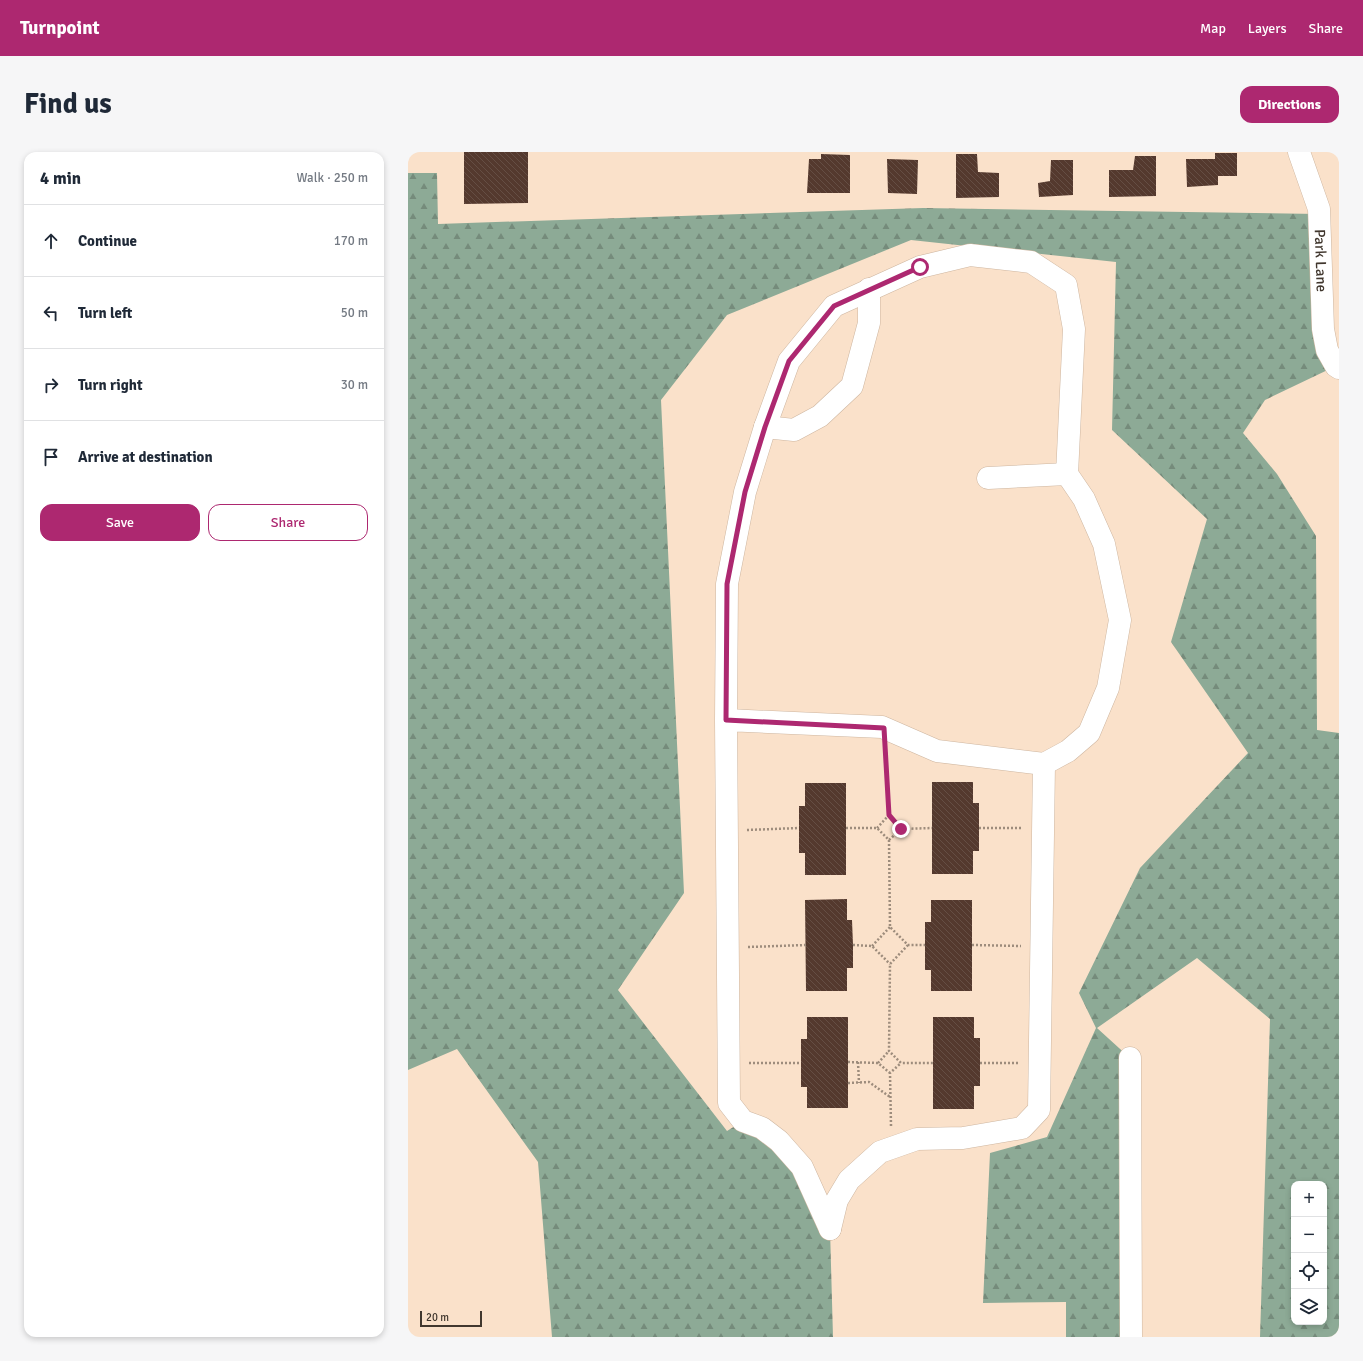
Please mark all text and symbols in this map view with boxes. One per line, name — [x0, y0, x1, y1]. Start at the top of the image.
text: Turnpoint — [20, 16, 100, 40]
text: Map — [1200, 20, 1226, 37]
text: Layers — [1248, 20, 1287, 37]
text: Share — [1309, 20, 1343, 37]
button: Directions — [1240, 86, 1339, 123]
text: Find us — [24, 87, 112, 121]
text: 4 min — [40, 168, 81, 189]
text: Walk · 250 m — [297, 170, 368, 186]
street label: Park Lane — [1311, 229, 1331, 292]
icon: ahead — [40, 230, 62, 252]
text: Continue — [78, 232, 137, 250]
text: 170 m — [334, 233, 368, 249]
route start — [911, 258, 929, 276]
icon: left — [40, 302, 62, 324]
text: Turn left — [78, 304, 132, 322]
text: 50 m — [341, 305, 368, 321]
icon: right — [40, 374, 62, 396]
text: Turn right — [78, 376, 143, 394]
text: 30 m — [341, 377, 368, 393]
icon: arrive — [40, 446, 62, 468]
text: Arrive at destination — [78, 448, 213, 466]
button: Save — [40, 504, 200, 541]
button: Share — [208, 504, 368, 541]
route end — [892, 820, 910, 838]
map controls — [1291, 1181, 1327, 1325]
button: + — [1291, 1181, 1327, 1217]
button: − — [1291, 1217, 1327, 1253]
button: locate — [1291, 1253, 1327, 1289]
button: layers — [1291, 1289, 1327, 1325]
scale bar — [420, 1309, 482, 1328]
text: 20 m — [426, 1311, 449, 1324]

